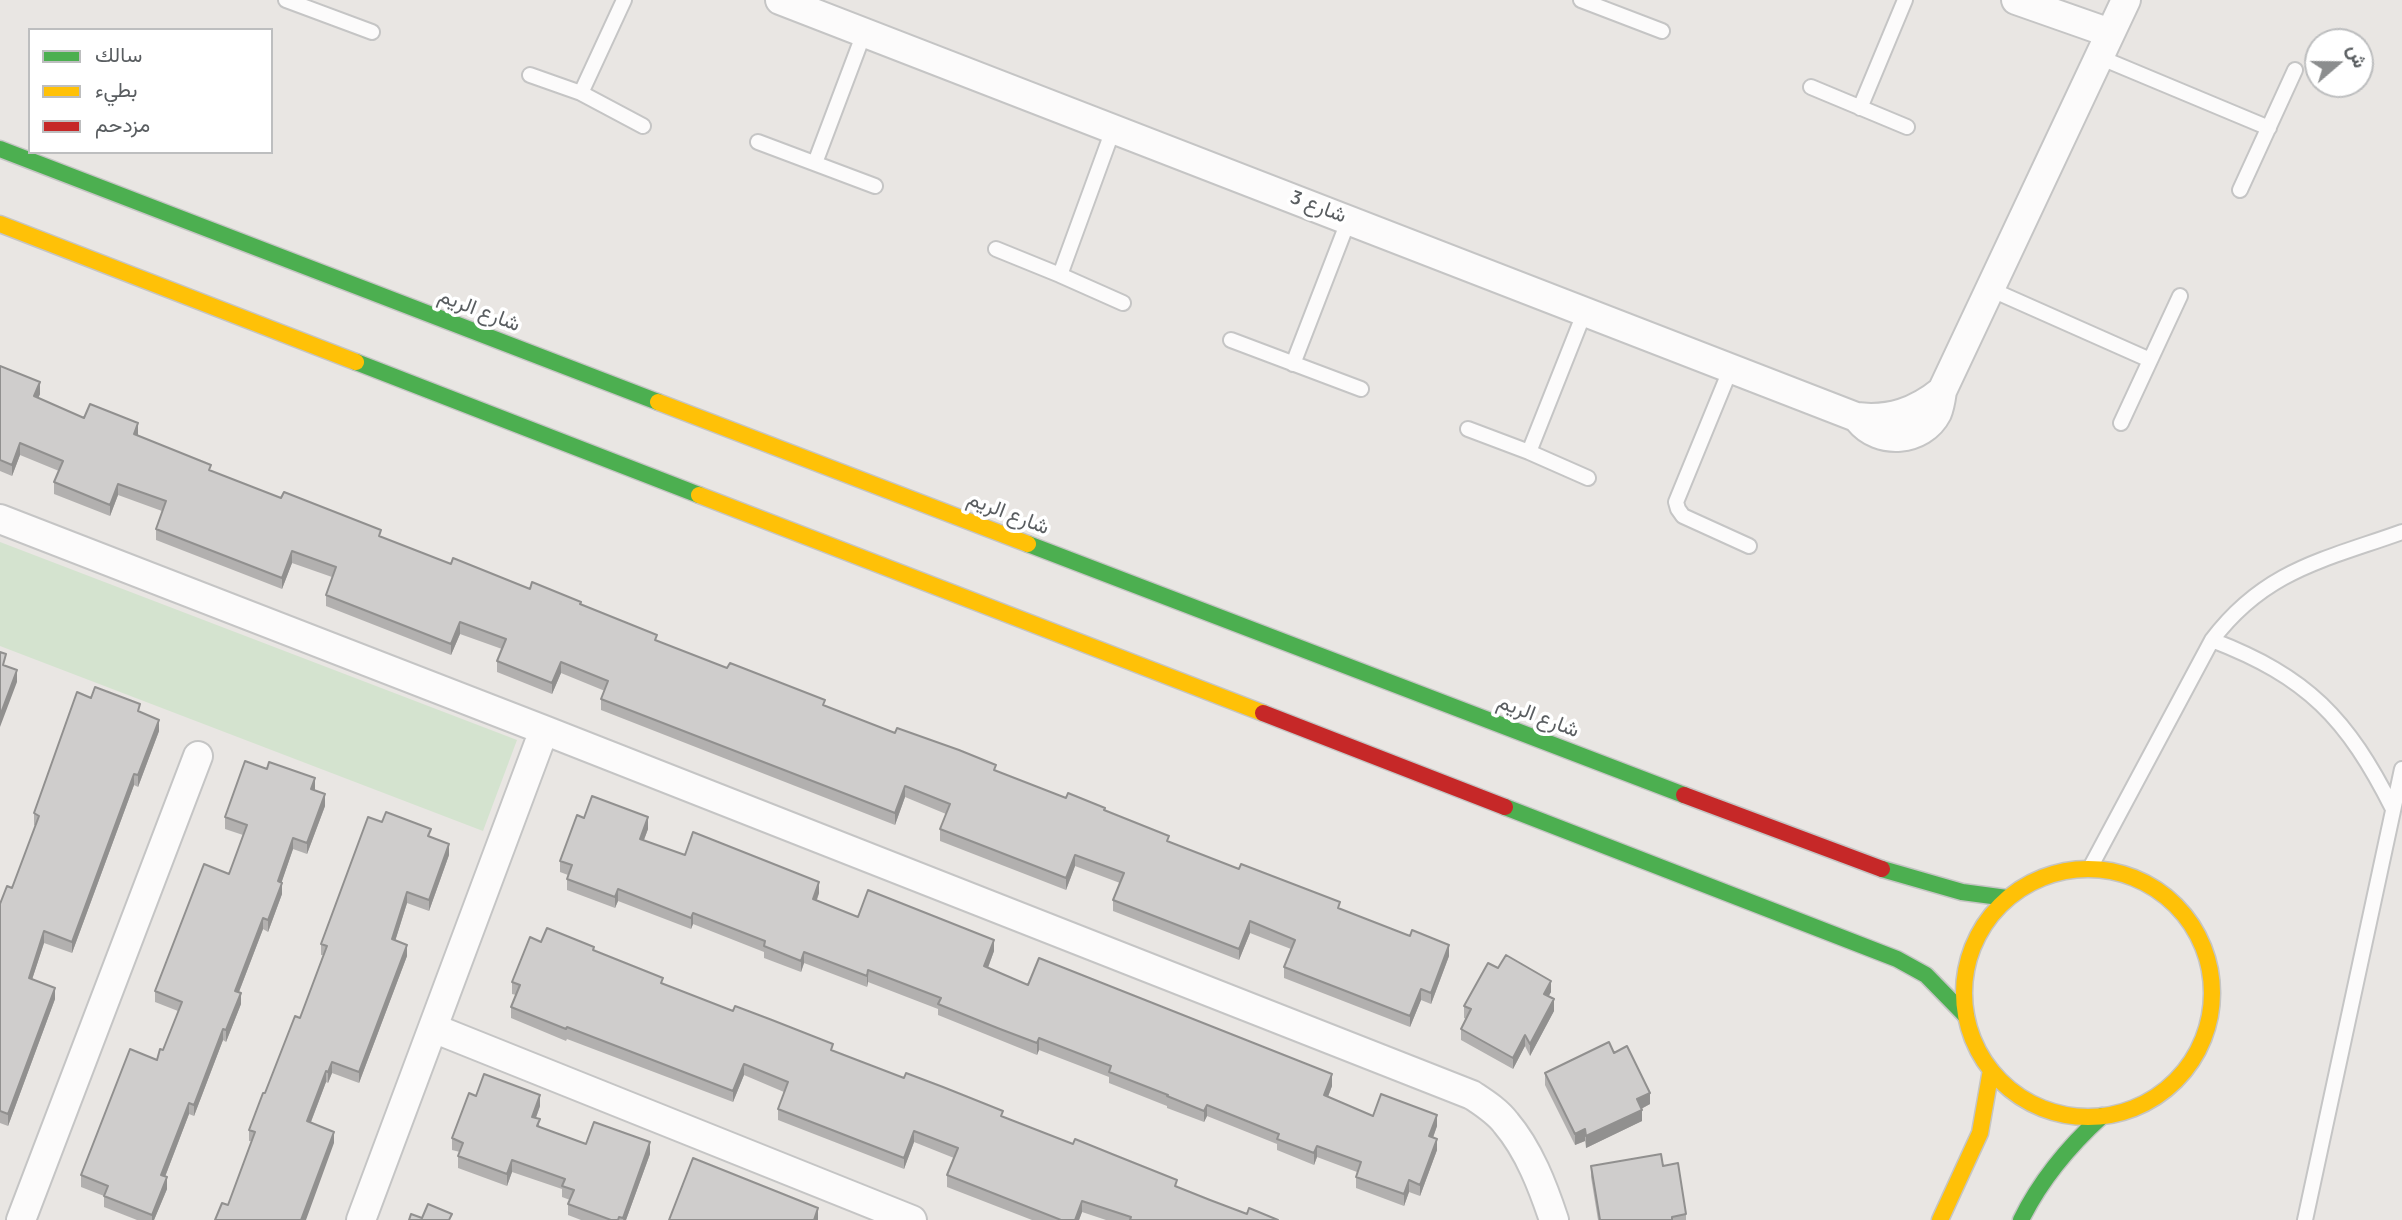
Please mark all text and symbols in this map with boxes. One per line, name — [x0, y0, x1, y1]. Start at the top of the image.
legend — [28, 28, 273, 154]
north arrow — [2304, 28, 2374, 98]
text: سالك — [95, 42, 142, 68]
text: ش — [2342, 42, 2372, 71]
text: بطيء — [95, 77, 138, 103]
text: مزدحم — [95, 112, 150, 138]
street label: شارع 3 — [1286, 185, 1350, 229]
street label: شارع الريم — [434, 284, 524, 338]
street label: شارع الريم — [963, 487, 1053, 541]
street label: شارع الريم — [1493, 690, 1583, 744]

